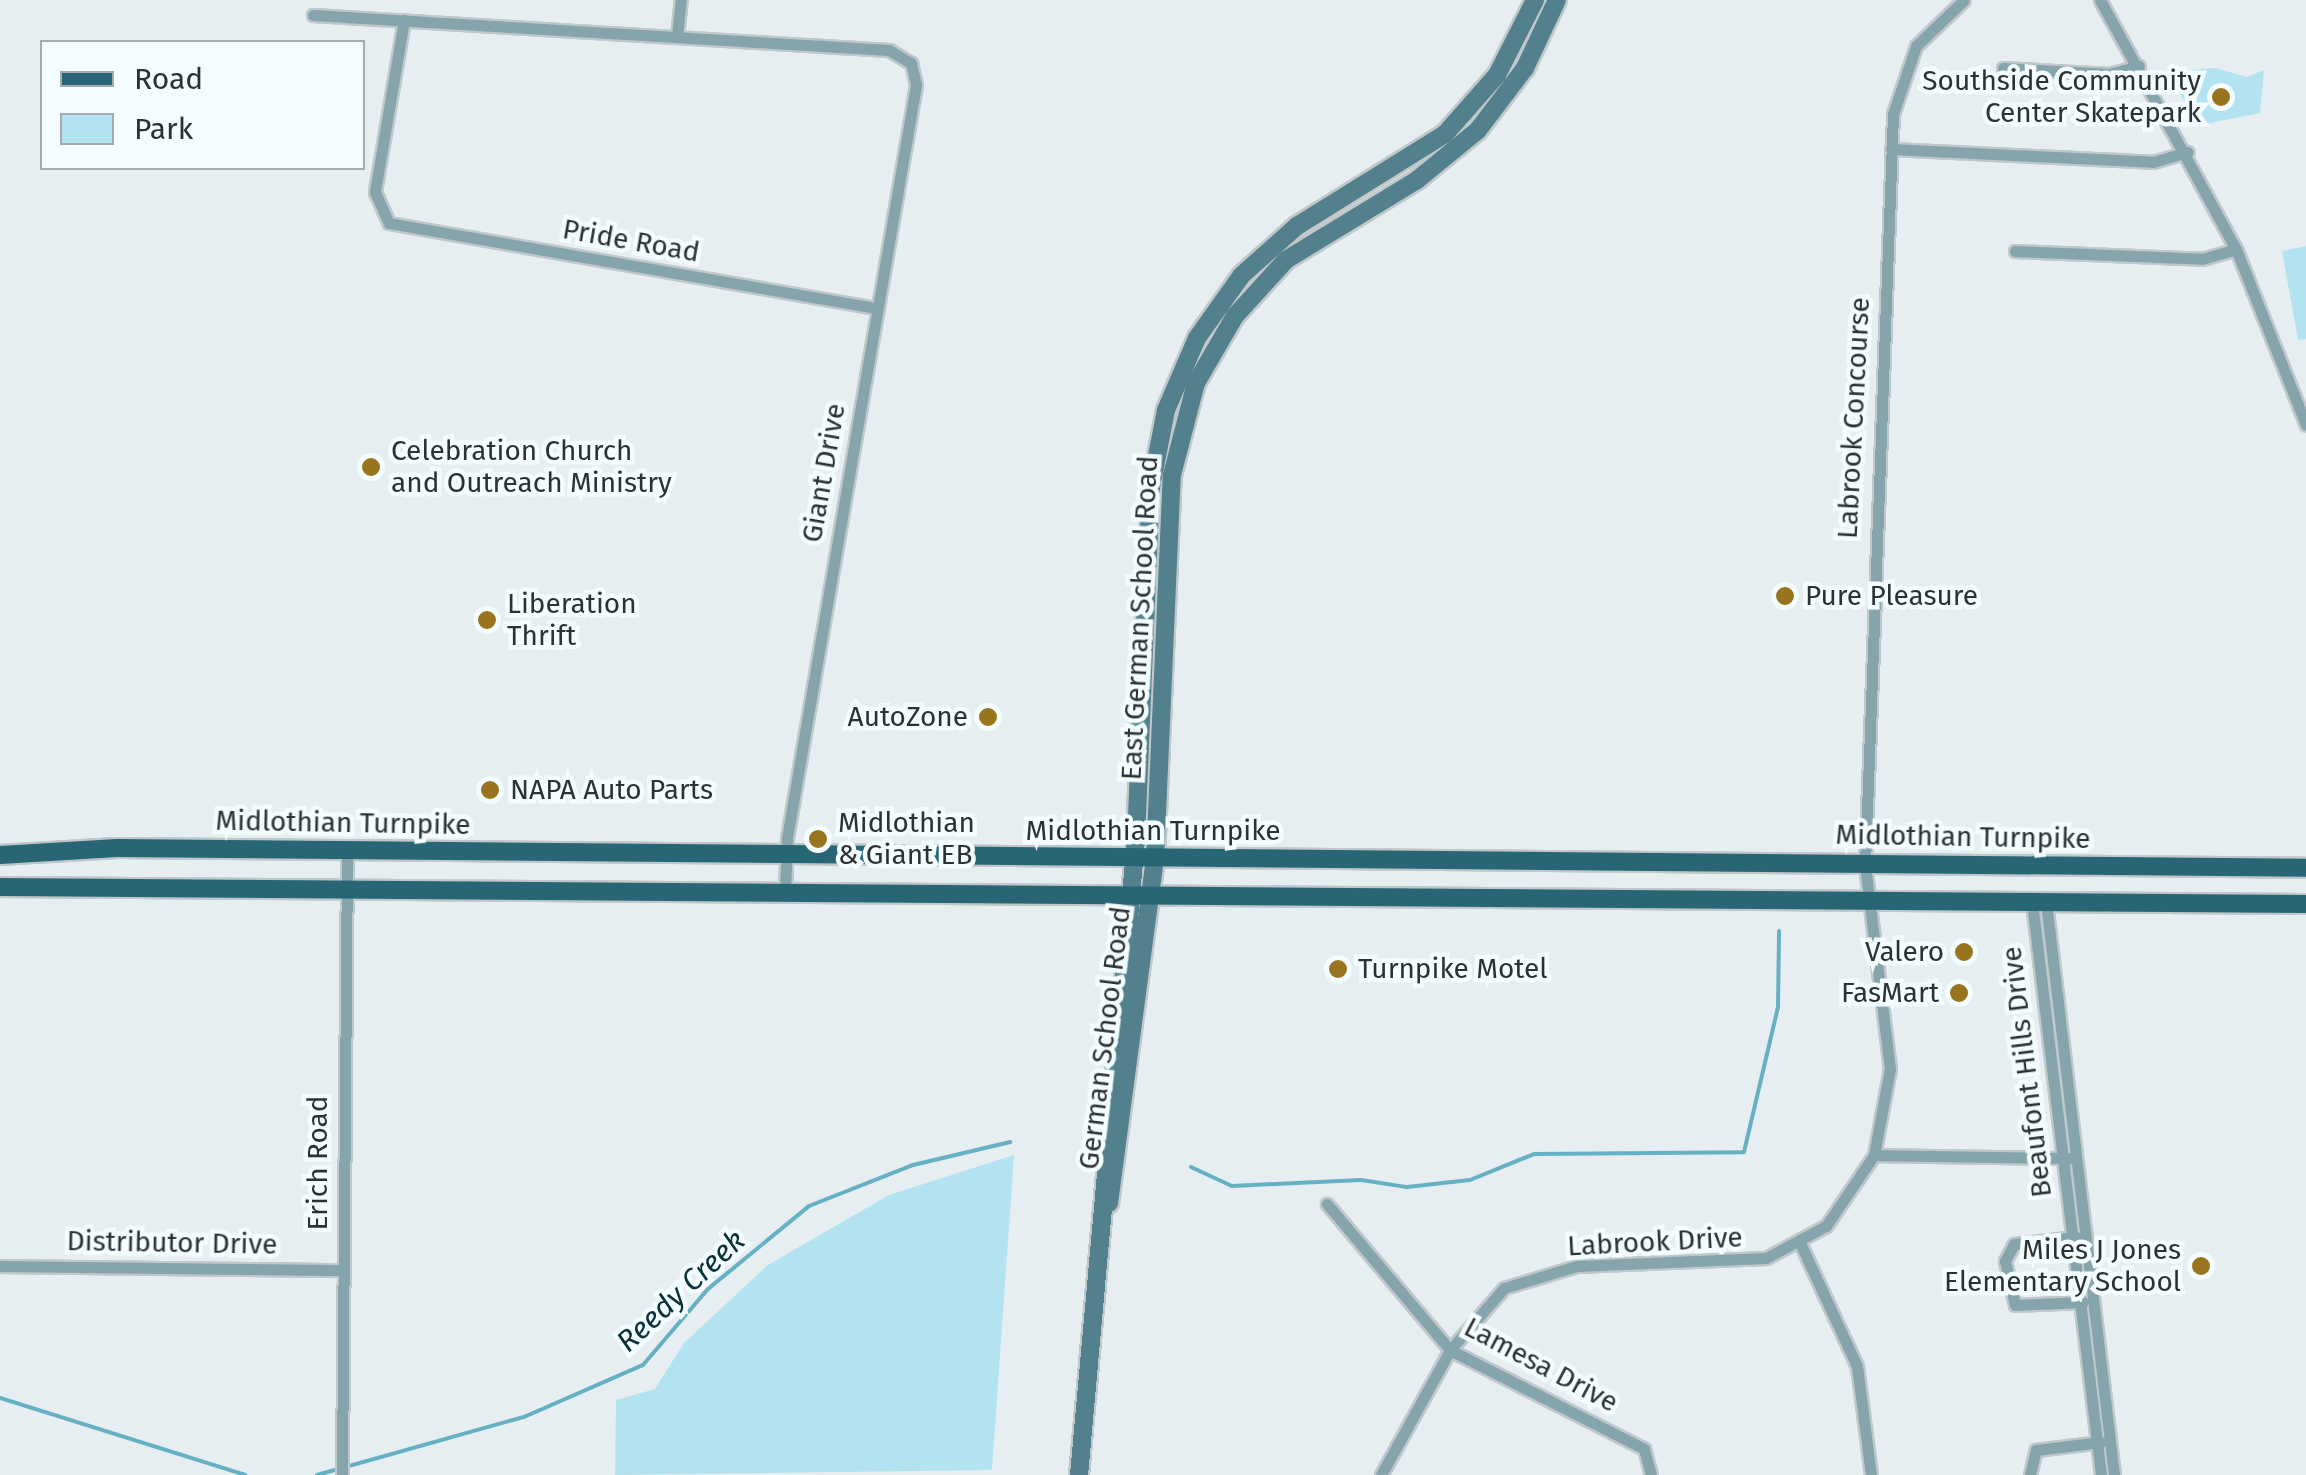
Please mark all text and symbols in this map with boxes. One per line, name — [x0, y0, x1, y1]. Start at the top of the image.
legend — [40, 40, 365, 170]
text: Road — [134, 61, 203, 97]
place label: Southside Community Center Skatepark — [1922, 64, 2201, 130]
marker: Southside Community Center Skatepark — [2210, 86, 2232, 108]
text: Park — [134, 111, 193, 147]
street label: Pride Road — [560, 212, 702, 270]
street label: Labrook Concourse — [1831, 296, 1877, 540]
street label: Giant Drive — [795, 401, 853, 545]
place label: Celebration Church and Outreach Ministry — [391, 434, 672, 500]
street label: East German School Road — [1115, 455, 1165, 781]
marker: Celebration Church and Outreach Ministry — [360, 456, 382, 478]
place label: Pure Pleasure — [1805, 579, 1978, 613]
marker: Pure Pleasure — [1774, 585, 1796, 607]
place label: Liberation Thrift — [507, 587, 637, 653]
marker: Liberation Thrift — [476, 609, 498, 631]
place label: AutoZone — [848, 700, 968, 734]
marker: AutoZone — [977, 706, 999, 728]
place label: NAPA Auto Parts — [510, 773, 713, 807]
marker: NAPA Auto Parts — [479, 779, 501, 801]
street label: Midlothian Turnpike — [215, 804, 471, 842]
place label: Midlothian & Giant EB — [838, 806, 975, 872]
street label: Midlothian Turnpike — [1025, 814, 1281, 848]
street label: Midlothian Turnpike — [1835, 818, 2091, 856]
marker: Midlothian & Giant EB — [807, 828, 829, 850]
street label: German School Road — [1072, 905, 1138, 1171]
place label: Valero — [1865, 935, 1944, 969]
marker: Valero — [1953, 941, 1975, 963]
street label: Beaufont Hills Drive — [1995, 945, 2059, 1199]
place label: Turnpike Motel — [1358, 952, 1547, 986]
marker: Turnpike Motel — [1327, 958, 1349, 980]
place label: FasMart — [1841, 976, 1939, 1010]
marker: FasMart — [1948, 982, 1970, 1004]
street label: Erich Road — [301, 1095, 335, 1231]
street label: Labrook Drive — [1566, 1221, 1744, 1263]
water label: Reedy Creek — [609, 1223, 753, 1359]
street label: Distributor Drive — [66, 1224, 278, 1262]
place label: Miles J Jones Elementary School — [1944, 1233, 2181, 1299]
marker: Miles J Jones Elementary School — [2190, 1255, 2212, 1277]
street label: Lamesa Drive — [1458, 1310, 1624, 1420]

